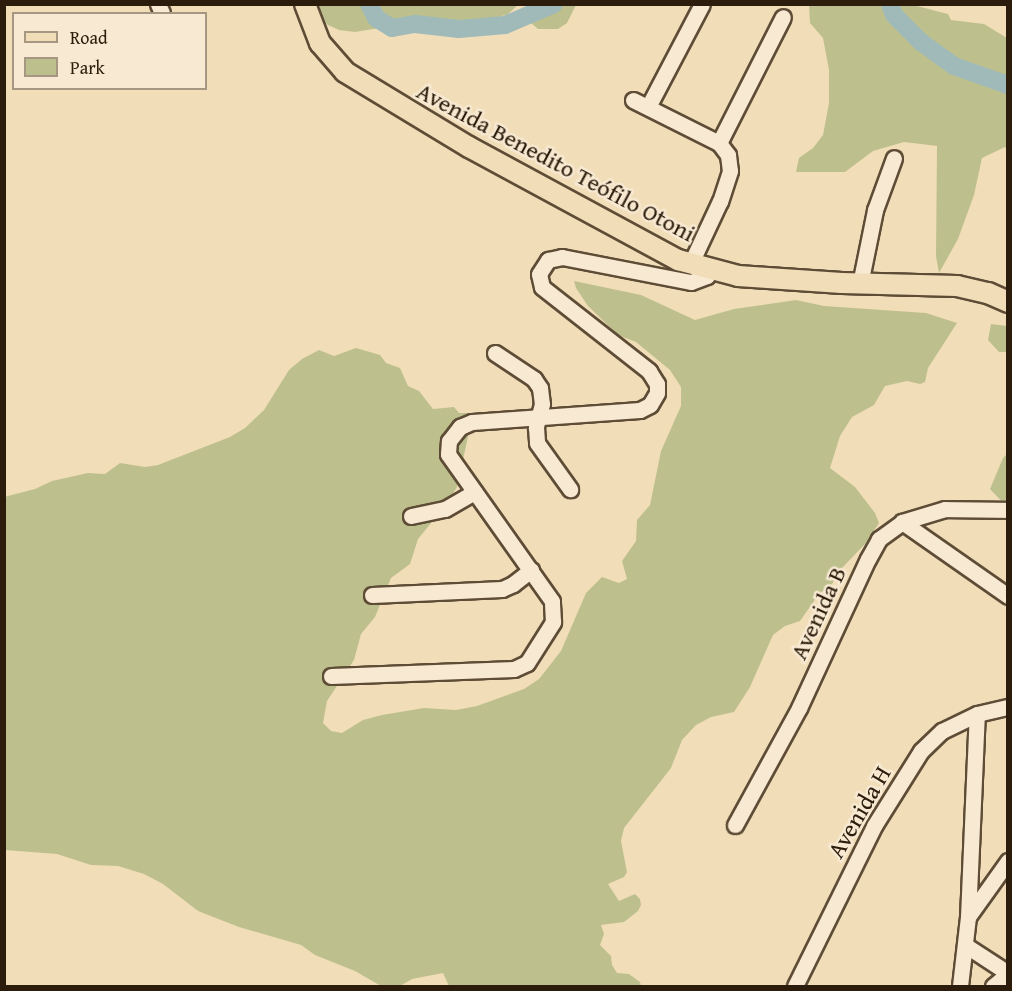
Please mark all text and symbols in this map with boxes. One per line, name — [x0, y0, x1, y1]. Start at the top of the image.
legend — [12, 12, 207, 90]
text: Road — [70, 24, 108, 51]
text: Park — [70, 54, 105, 81]
street label: Avenida Benedito Teófilo Otoni — [412, 76, 700, 248]
street label: Avenida B — [784, 562, 852, 664]
street label: Avenida H — [821, 761, 897, 863]

